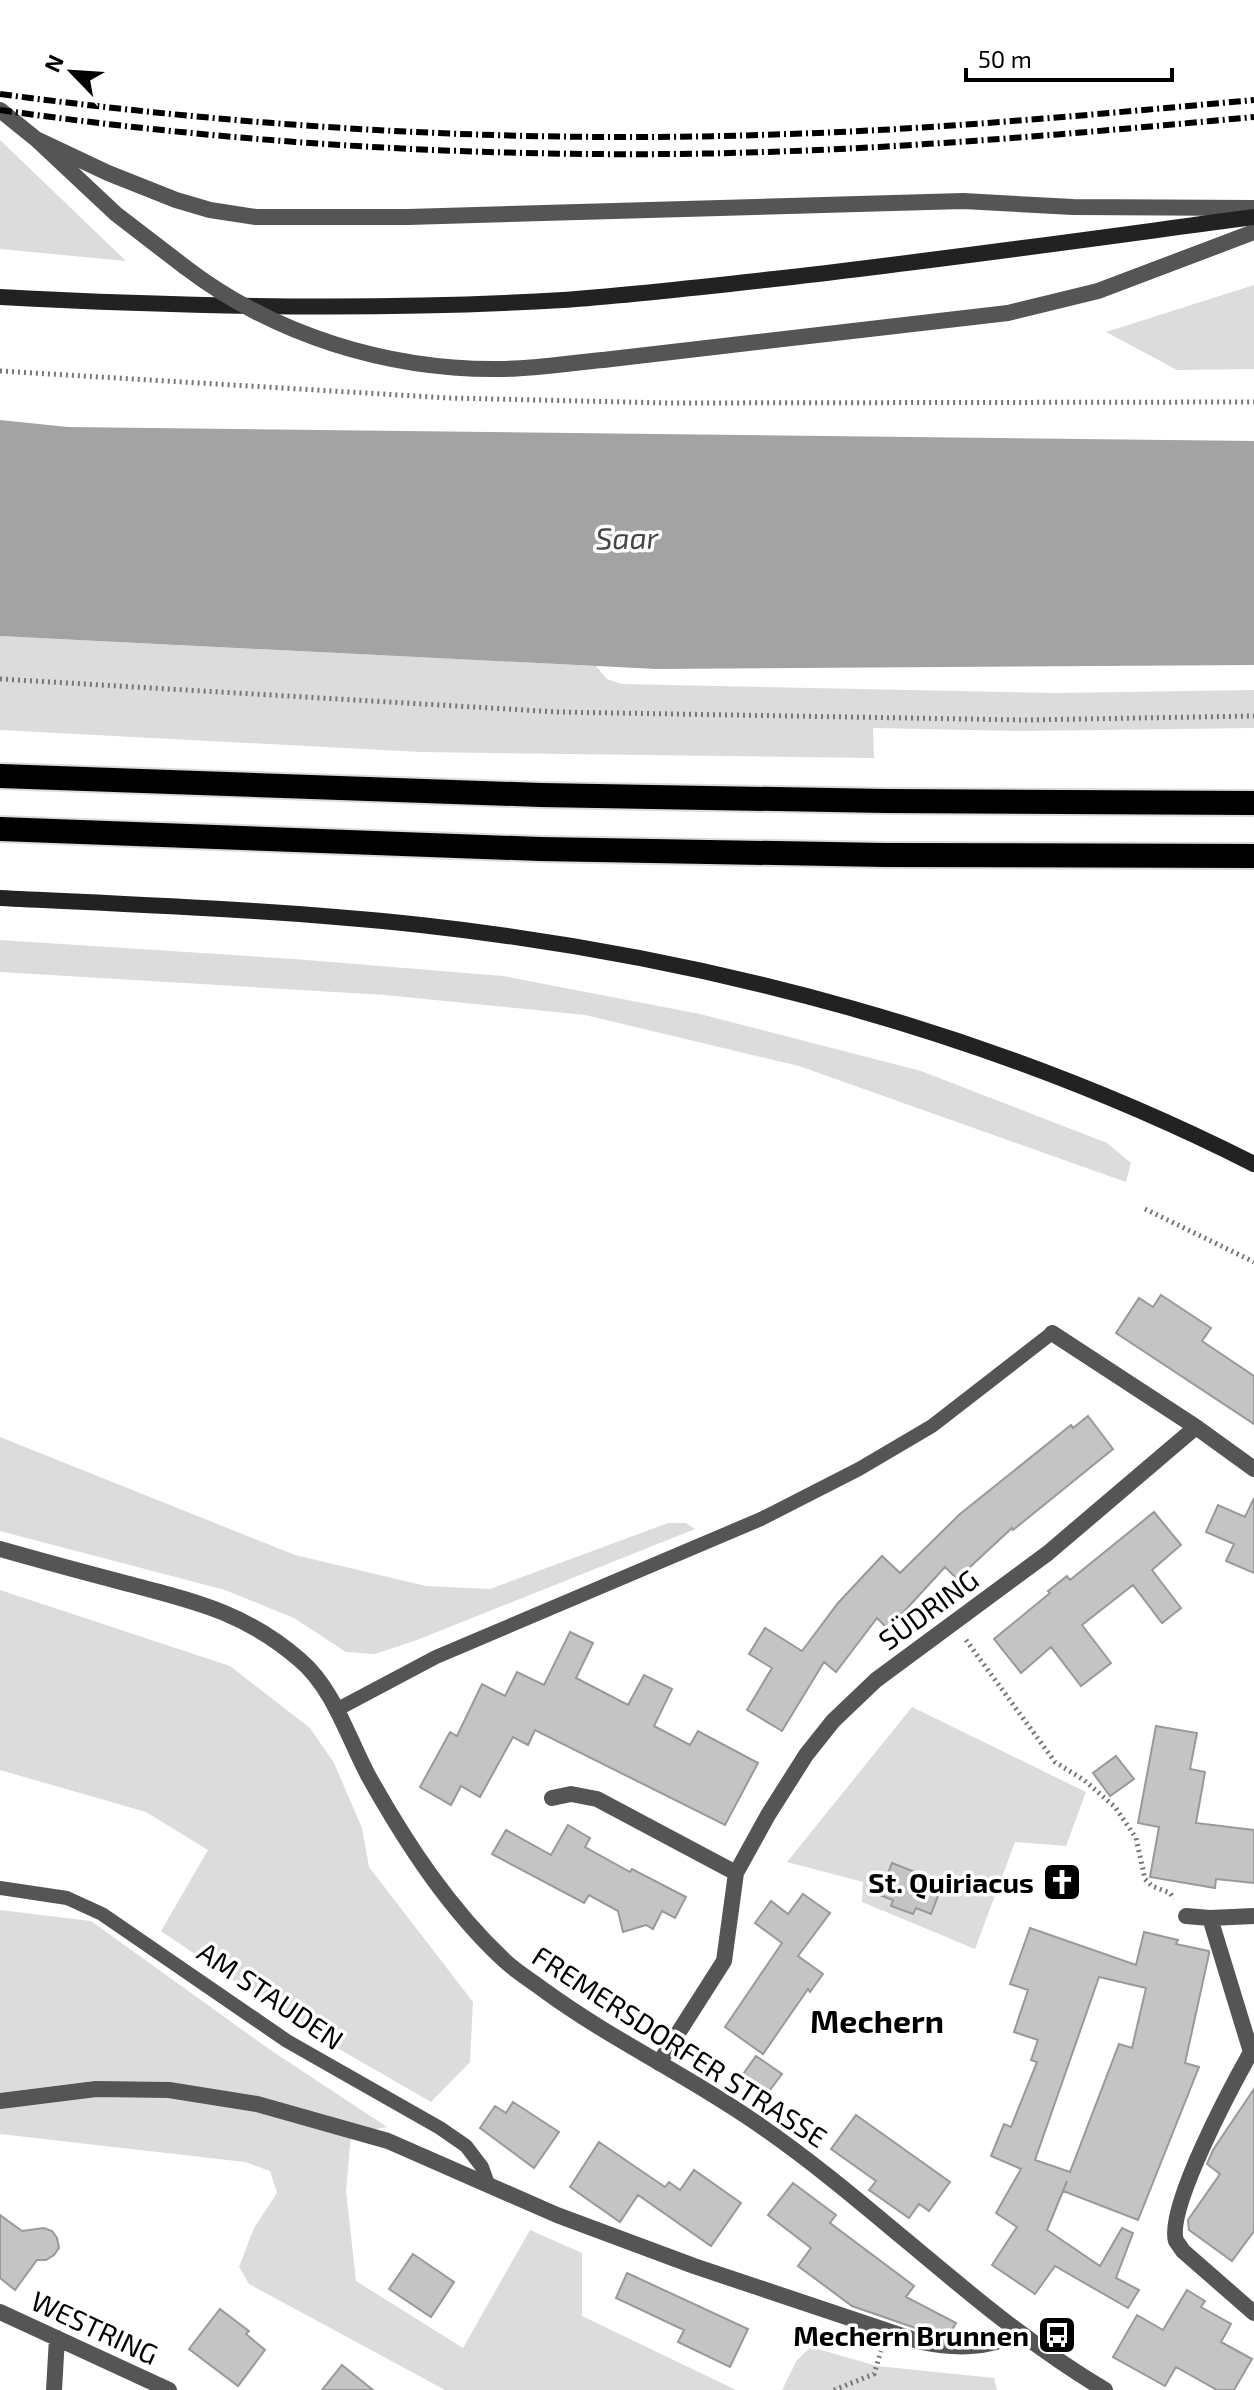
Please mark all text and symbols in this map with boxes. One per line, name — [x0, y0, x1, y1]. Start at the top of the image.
north arrow — [32, 32, 112, 112]
scale bar — [966, 32, 1172, 82]
text: 50 m — [978, 44, 1032, 73]
text: N — [38, 50, 68, 76]
water label: Saar — [595, 518, 660, 556]
street label: SÜDRING — [872, 1561, 984, 1657]
church icon: St. Quiriacus — [1041, 1861, 1083, 1903]
place label: St. Quiriacus — [868, 1865, 1034, 1900]
street label: AM STAUDEN — [192, 1934, 350, 2056]
street label: FREMERSDORFER STRASSE — [526, 1938, 834, 2154]
district label: Mechern — [810, 2001, 944, 2039]
street label: WESTRING — [26, 2283, 164, 2371]
bus stop icon: Mechern Brunnen — [1036, 2314, 1078, 2356]
place label: Mechern Brunnen — [793, 2318, 1029, 2352]

